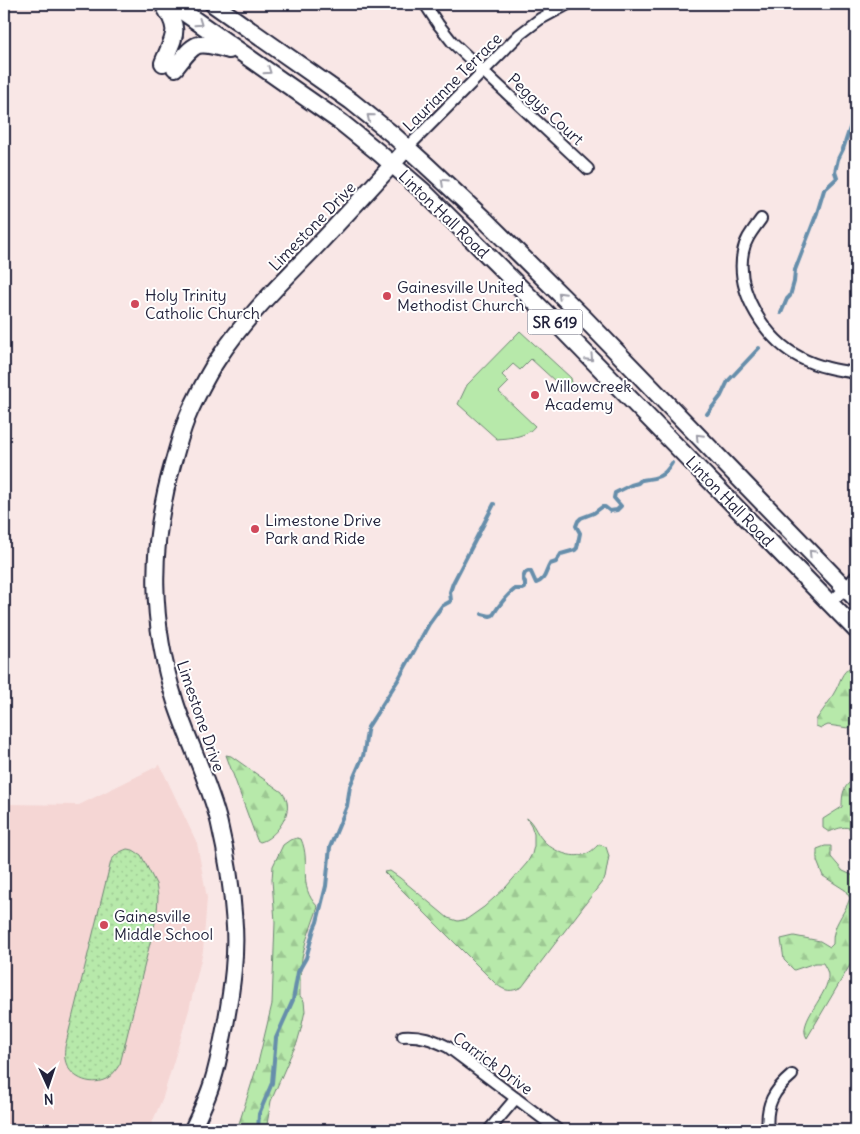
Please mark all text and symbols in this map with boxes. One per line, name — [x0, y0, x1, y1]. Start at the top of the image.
one-way arrow — [194, 17, 203, 27]
street label: Laurianne Terrace — [398, 28, 506, 136]
one-way arrow — [262, 65, 271, 74]
street label: Peggys Court — [504, 69, 588, 150]
one-way arrow — [367, 113, 376, 122]
street label: Linton Hall Road — [395, 166, 493, 262]
street label: Limestone Drive — [264, 177, 360, 275]
one-way arrow — [441, 179, 450, 188]
place label: Gainesville United Methodist Church — [397, 277, 524, 315]
place label: Holy Trinity Catholic Church — [145, 285, 260, 323]
marker: Gainesville United Methodist Church — [381, 290, 393, 302]
one-way arrow — [558, 292, 567, 301]
marker: Holy Trinity Catholic Church — [129, 298, 141, 310]
road number: SR 619 — [528, 310, 582, 334]
one-way arrow — [584, 352, 593, 361]
place label: Willowcreek Academy — [545, 376, 631, 414]
marker: Willowcreek Academy — [529, 389, 541, 401]
one-way arrow — [696, 433, 705, 442]
street label: Linton Hall Road — [682, 452, 778, 550]
place label: Limestone Drive Park and Ride — [265, 510, 381, 548]
marker: Limestone Drive Park and Ride — [249, 523, 261, 535]
one-way arrow — [809, 550, 818, 559]
street label: Limestone Drive — [173, 658, 229, 774]
place label: Gainesville Middle School — [114, 906, 213, 944]
marker: Gainesville Middle School — [98, 919, 110, 931]
street label: Carrick Drive — [449, 1027, 537, 1099]
north arrow — [22, 1062, 72, 1112]
text: N — [43, 1090, 54, 1108]

